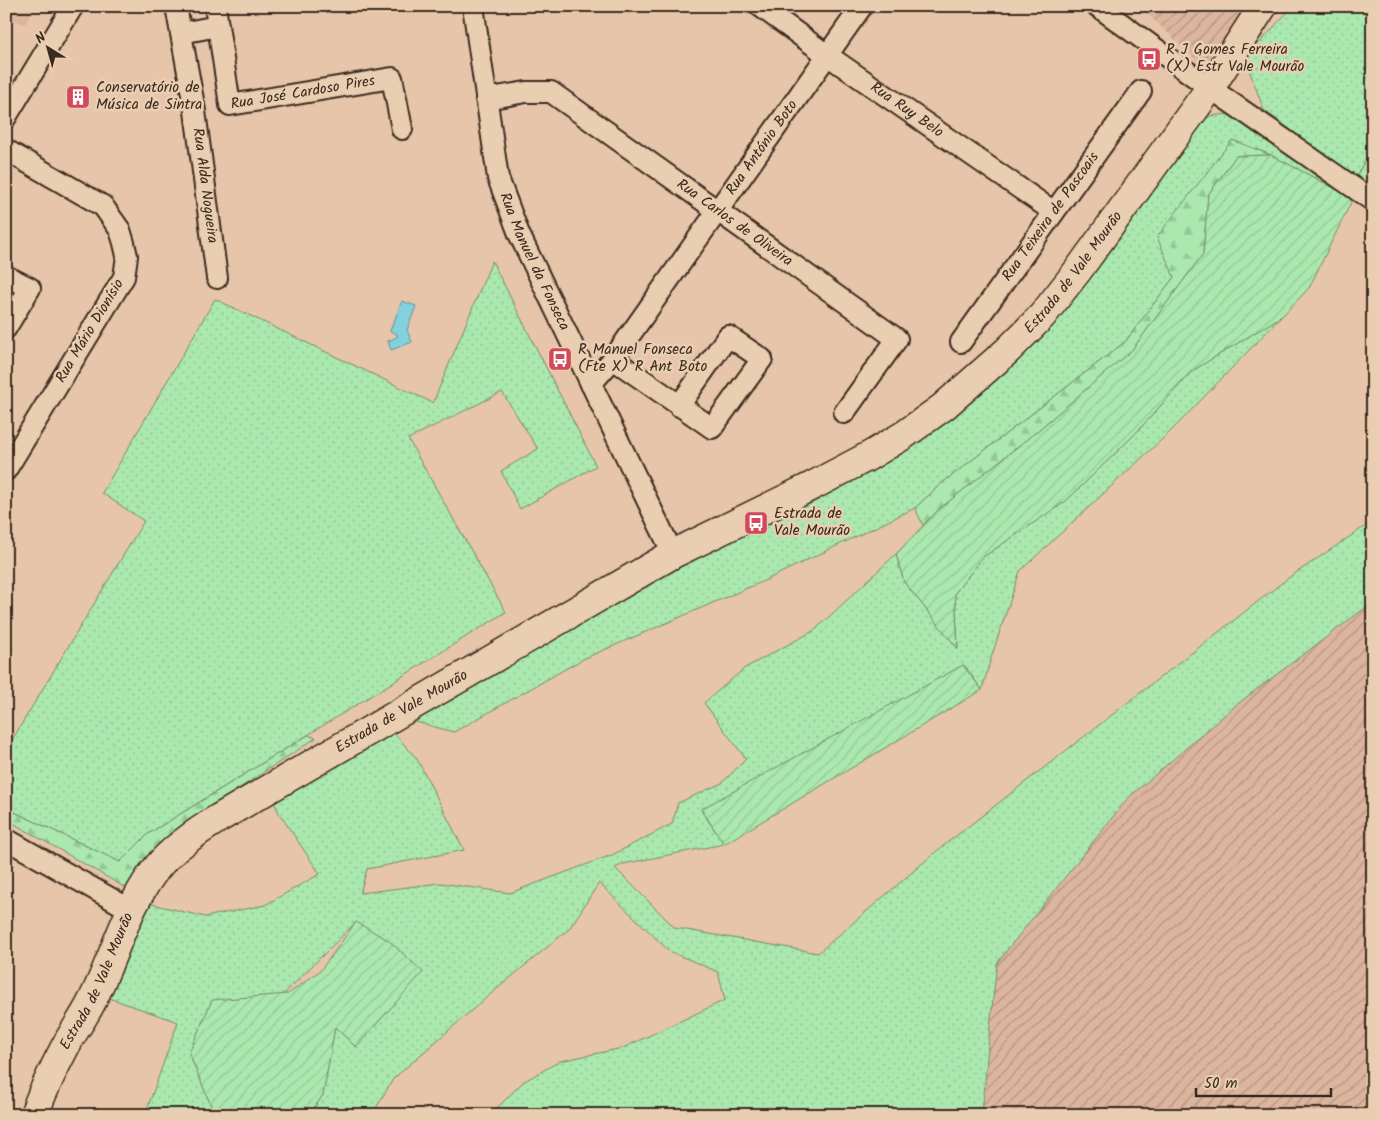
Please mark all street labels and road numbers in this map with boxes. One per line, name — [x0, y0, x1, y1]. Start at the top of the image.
street label: Rua José Cardoso Pires — [229, 69, 378, 117]
street label: Rua Ruy Belo — [865, 76, 949, 144]
street label: Rua António Boto — [720, 95, 804, 200]
street label: Rua Alda Nogueira — [185, 127, 224, 245]
street label: Rua Teixeira de Pascoais — [996, 147, 1106, 287]
street label: Rua Carlos de Oliveira — [671, 173, 798, 273]
street label: Rua Manuel da Fonseca — [492, 189, 576, 335]
street label: Estrada de Vale Mourão — [1018, 206, 1129, 340]
street label: Rua Mário Dionísio — [49, 274, 131, 388]
street label: Estrada de Vale Mourão — [331, 664, 473, 760]
street label: Estrada de Vale Mourão — [54, 909, 140, 1054]

